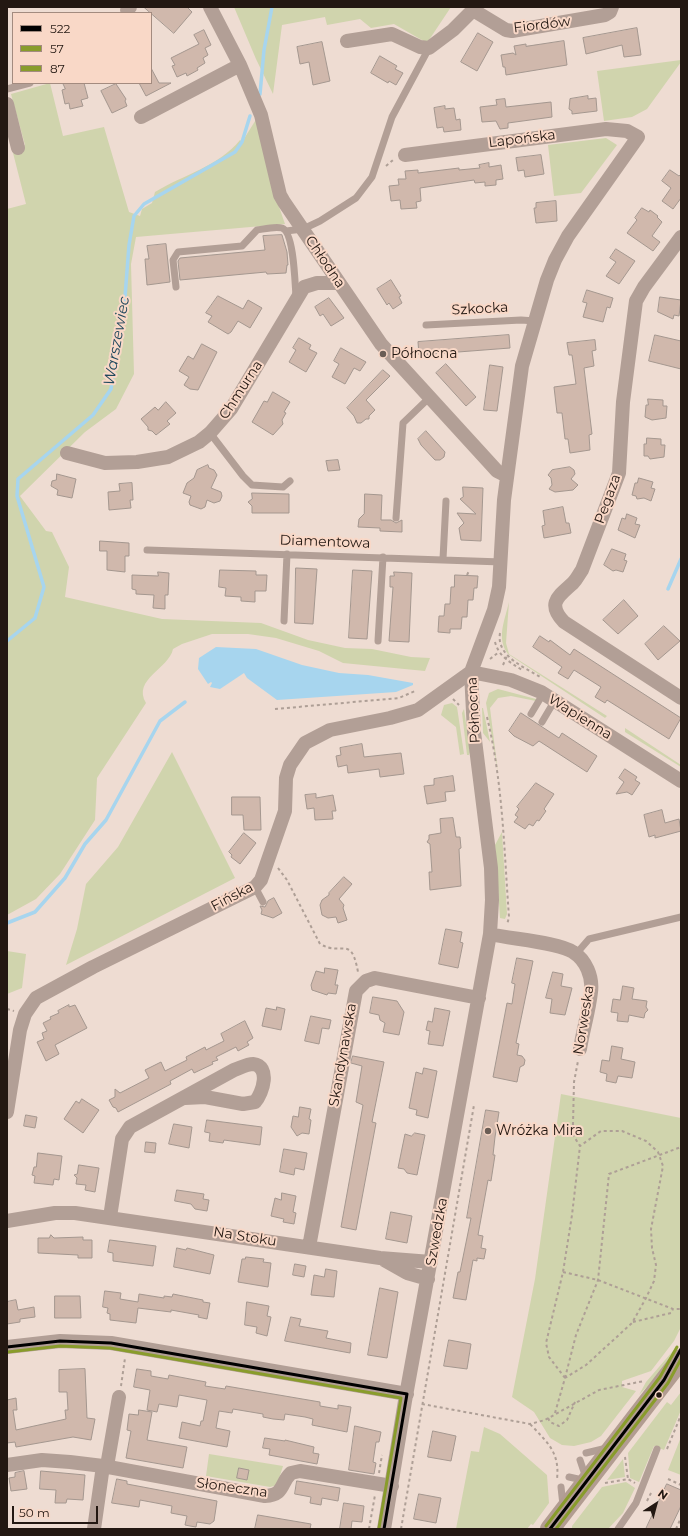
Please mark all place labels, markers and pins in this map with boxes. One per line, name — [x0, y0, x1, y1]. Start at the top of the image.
place label: Północna — [391, 346, 457, 362]
marker: Północna — [378, 349, 388, 359]
place label: Wróżka Mira — [496, 1123, 583, 1139]
marker: Wróżka Mira — [483, 1126, 493, 1136]
unlabelled marker — [654, 1390, 664, 1400]

